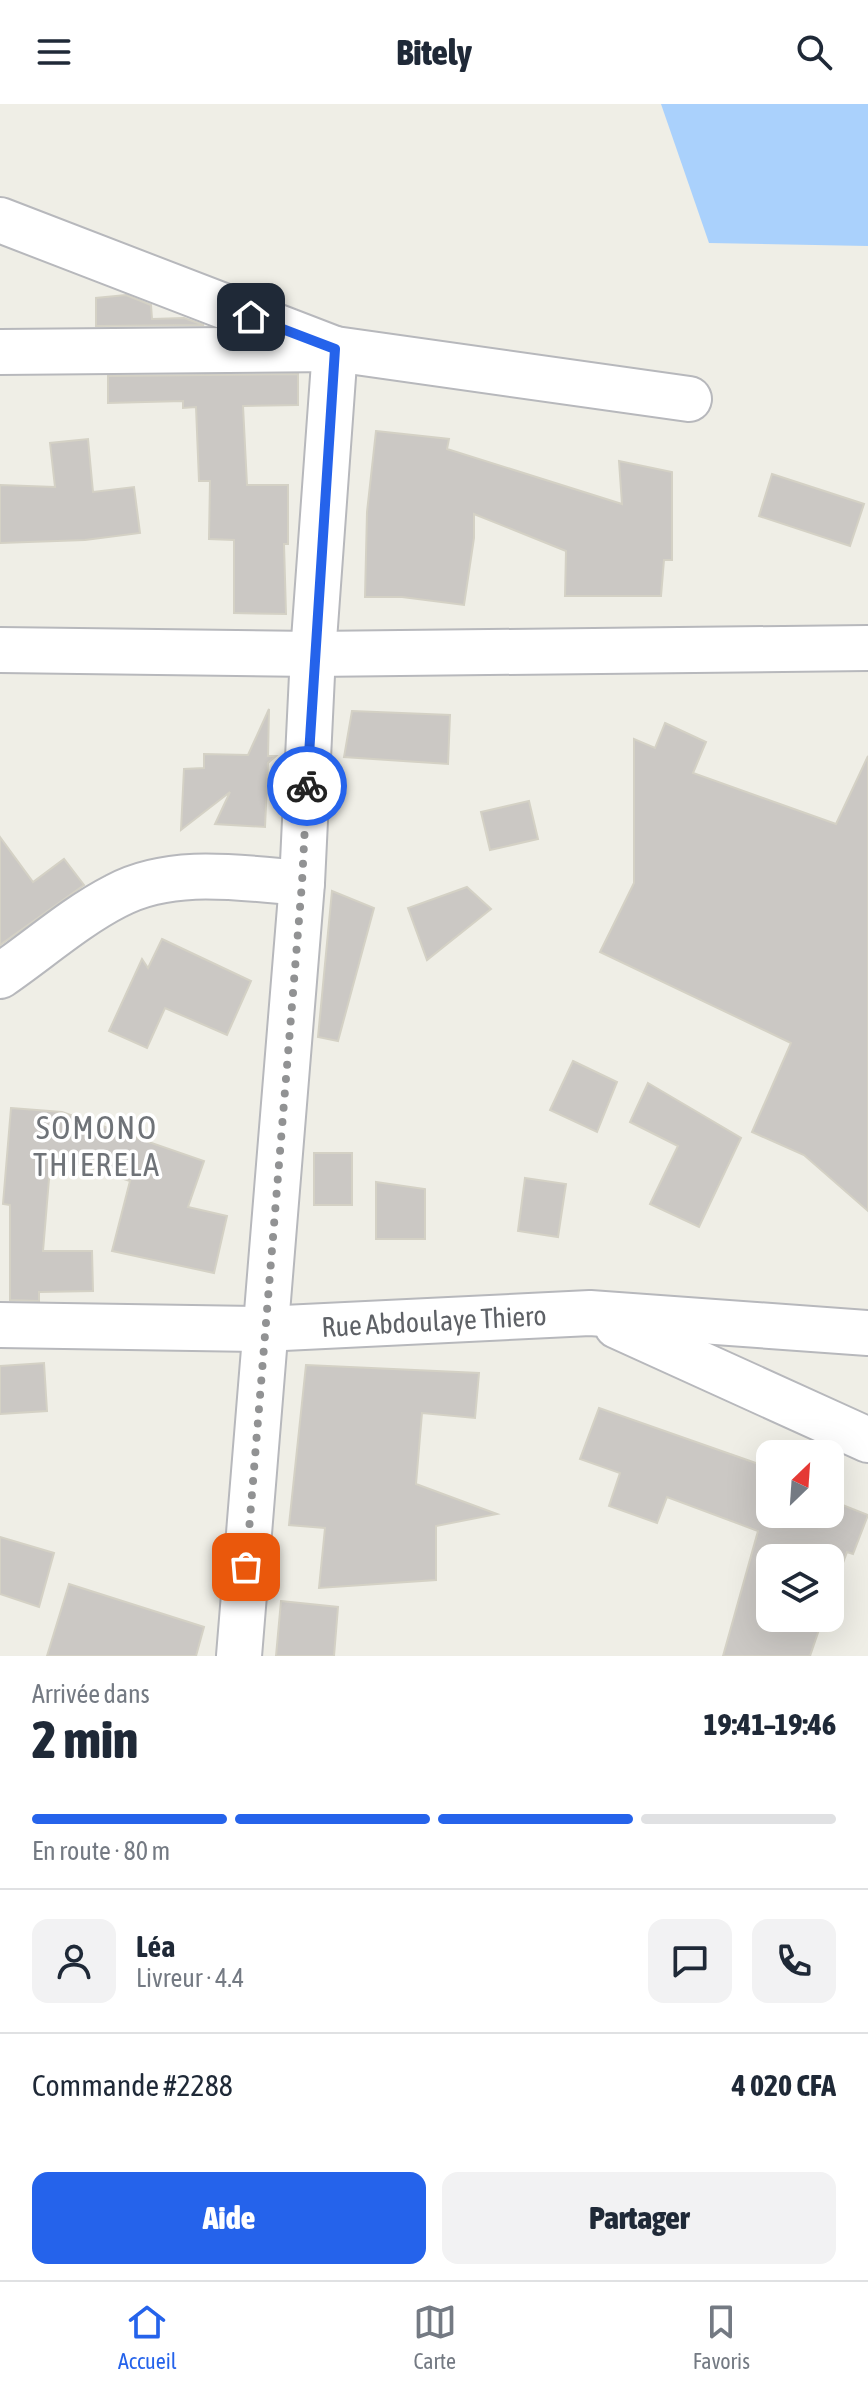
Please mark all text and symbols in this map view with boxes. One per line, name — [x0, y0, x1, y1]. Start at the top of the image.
icon: menu — [32, 30, 76, 74]
icon: search — [792, 30, 836, 74]
text: Bitely — [396, 31, 472, 73]
pin — [217, 283, 285, 351]
icon: home — [229, 295, 273, 339]
courier — [267, 746, 347, 826]
icon: bike — [285, 764, 329, 808]
district label: SOMONO THIERELA — [33, 1109, 161, 1183]
street label: Rue Abdoulaye Thiero — [321, 1299, 547, 1343]
north arrow — [756, 1440, 844, 1528]
map controls — [756, 1440, 844, 1632]
pin — [212, 1533, 280, 1601]
button: layers — [756, 1544, 844, 1632]
icon: bag — [224, 1545, 268, 1589]
text: Arrivée dans — [32, 1679, 150, 1709]
text: 19:41–19:46 — [704, 1707, 836, 1741]
text: 2 min — [32, 1709, 138, 1769]
text: En route · 80 m — [32, 1836, 170, 1866]
button: person — [32, 1919, 116, 2003]
button: chat — [648, 1919, 732, 2003]
button: phone — [752, 1919, 836, 2003]
text: Léa — [136, 1929, 175, 1963]
text: Livreur · 4.4 — [136, 1963, 244, 1993]
text: Commande #2288 — [32, 2068, 233, 2102]
text: 4 020 CFA — [732, 2068, 836, 2102]
button: Aide — [32, 2172, 426, 2264]
button: Partager — [442, 2172, 836, 2264]
tab: Accueil — [118, 2300, 177, 2374]
tab: Carte — [413, 2300, 457, 2374]
tab: Favoris — [693, 2300, 750, 2374]

